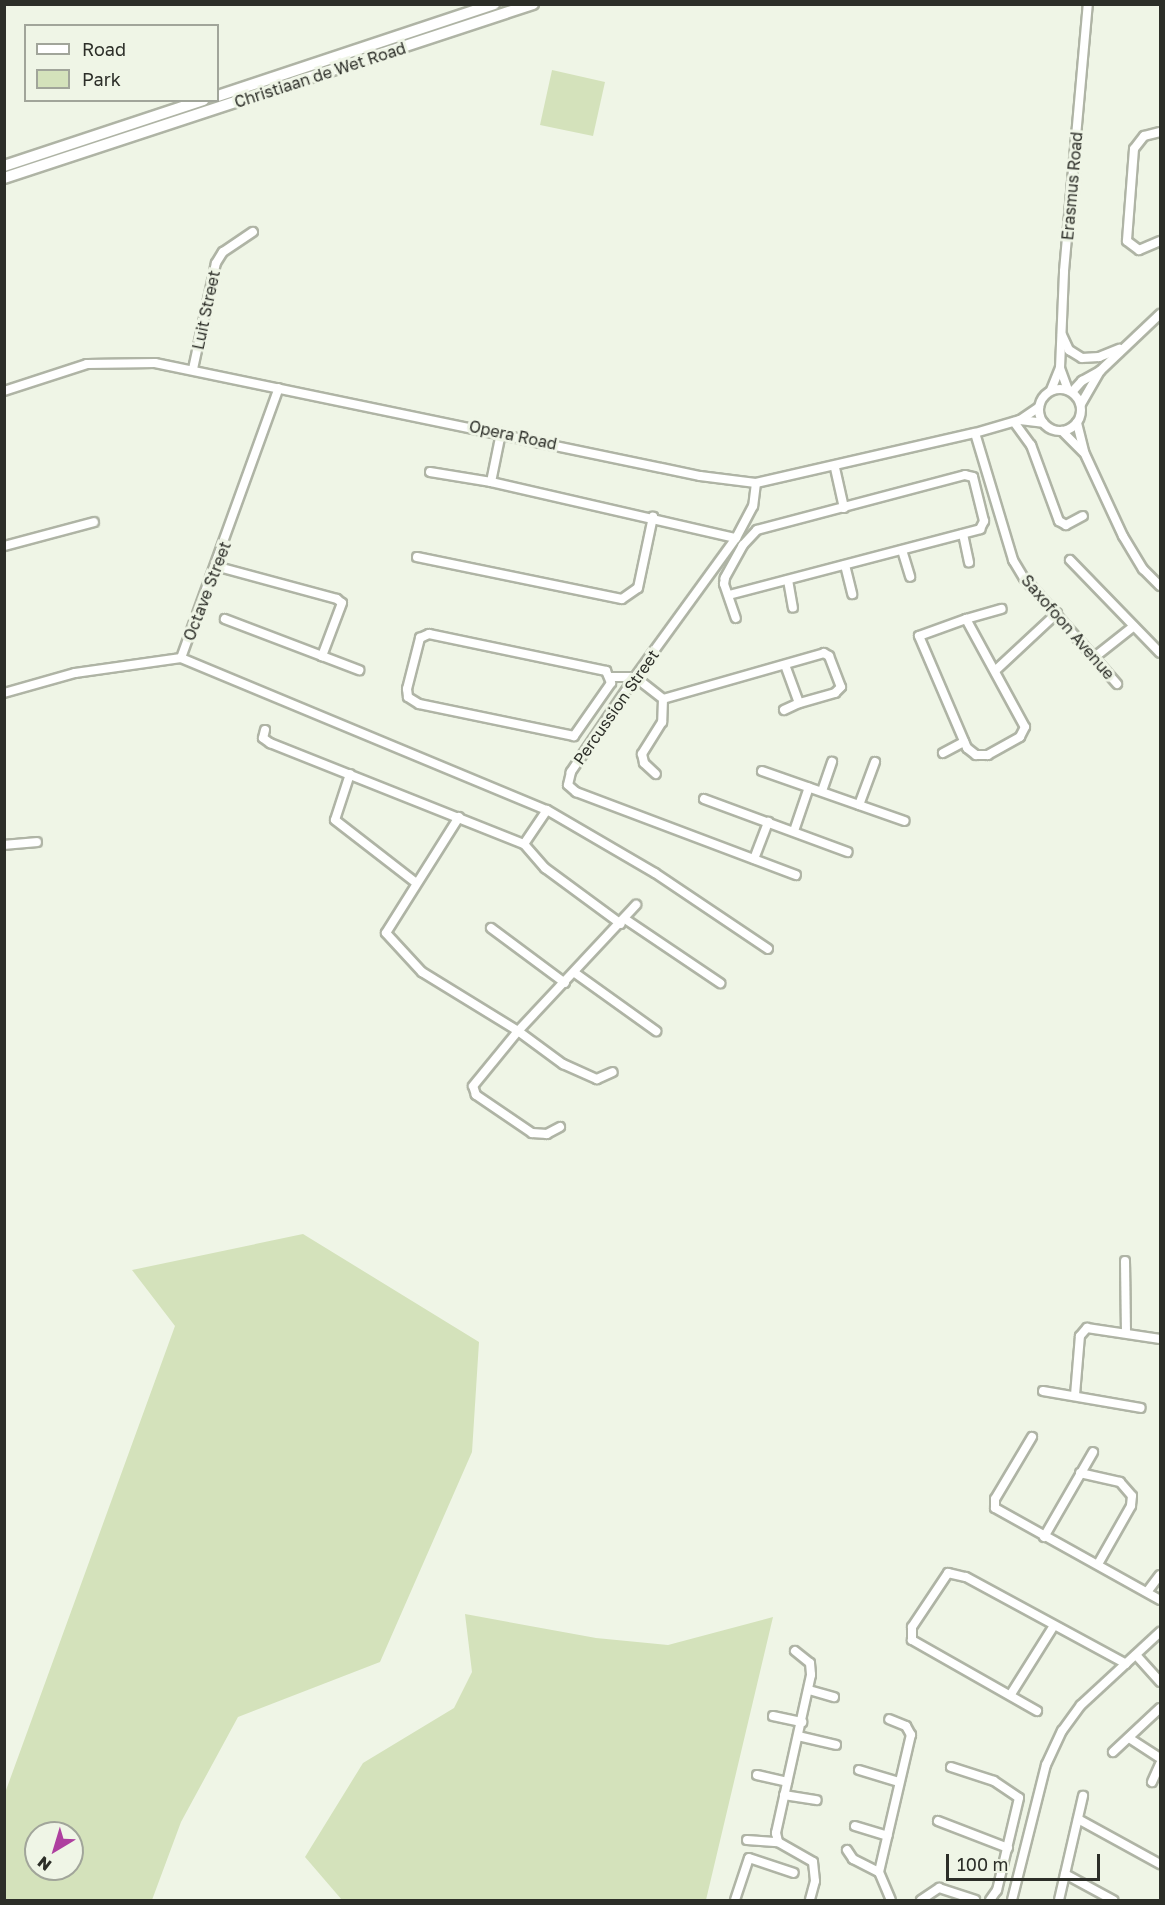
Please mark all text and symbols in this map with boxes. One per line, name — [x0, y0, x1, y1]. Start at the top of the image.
legend — [24, 24, 219, 102]
text: Road — [82, 38, 126, 60]
street label: Christiaan de Wet Road — [232, 38, 408, 112]
text: Park — [82, 68, 121, 90]
street label: Erasmus Road — [1058, 131, 1086, 241]
street label: Luit Street — [188, 269, 224, 351]
street label: Opera Road — [467, 416, 559, 454]
street label: Octave Street — [179, 539, 235, 643]
street label: Saxofoon Avenue — [1017, 571, 1119, 683]
street label: Percussion Street — [569, 646, 663, 768]
north arrow — [24, 1821, 84, 1881]
scale bar — [949, 1842, 1104, 1880]
text: N — [33, 1852, 55, 1875]
text: 100 m — [957, 1853, 1008, 1875]

